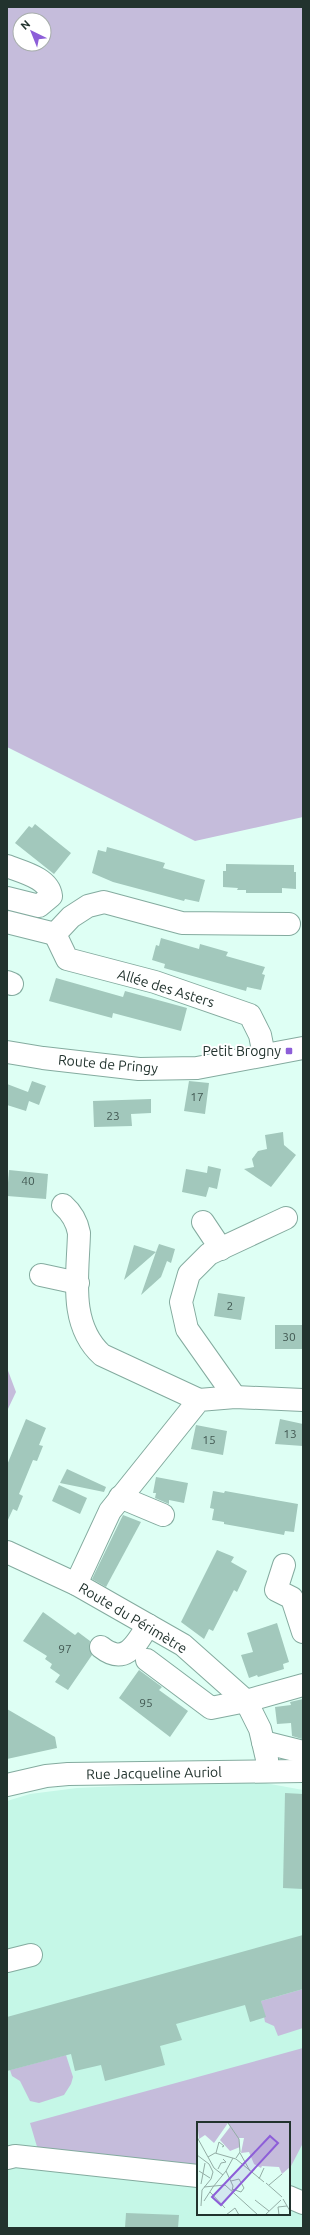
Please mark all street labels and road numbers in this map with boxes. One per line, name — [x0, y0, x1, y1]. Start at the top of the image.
street label: Allée des Asters — [116, 966, 216, 1010]
street label: Route de Pringy — [57, 1052, 159, 1076]
street label: Route du Périmètre — [76, 1579, 190, 1657]
street label: Rue Jacqueline Auriol — [86, 1764, 222, 1782]

